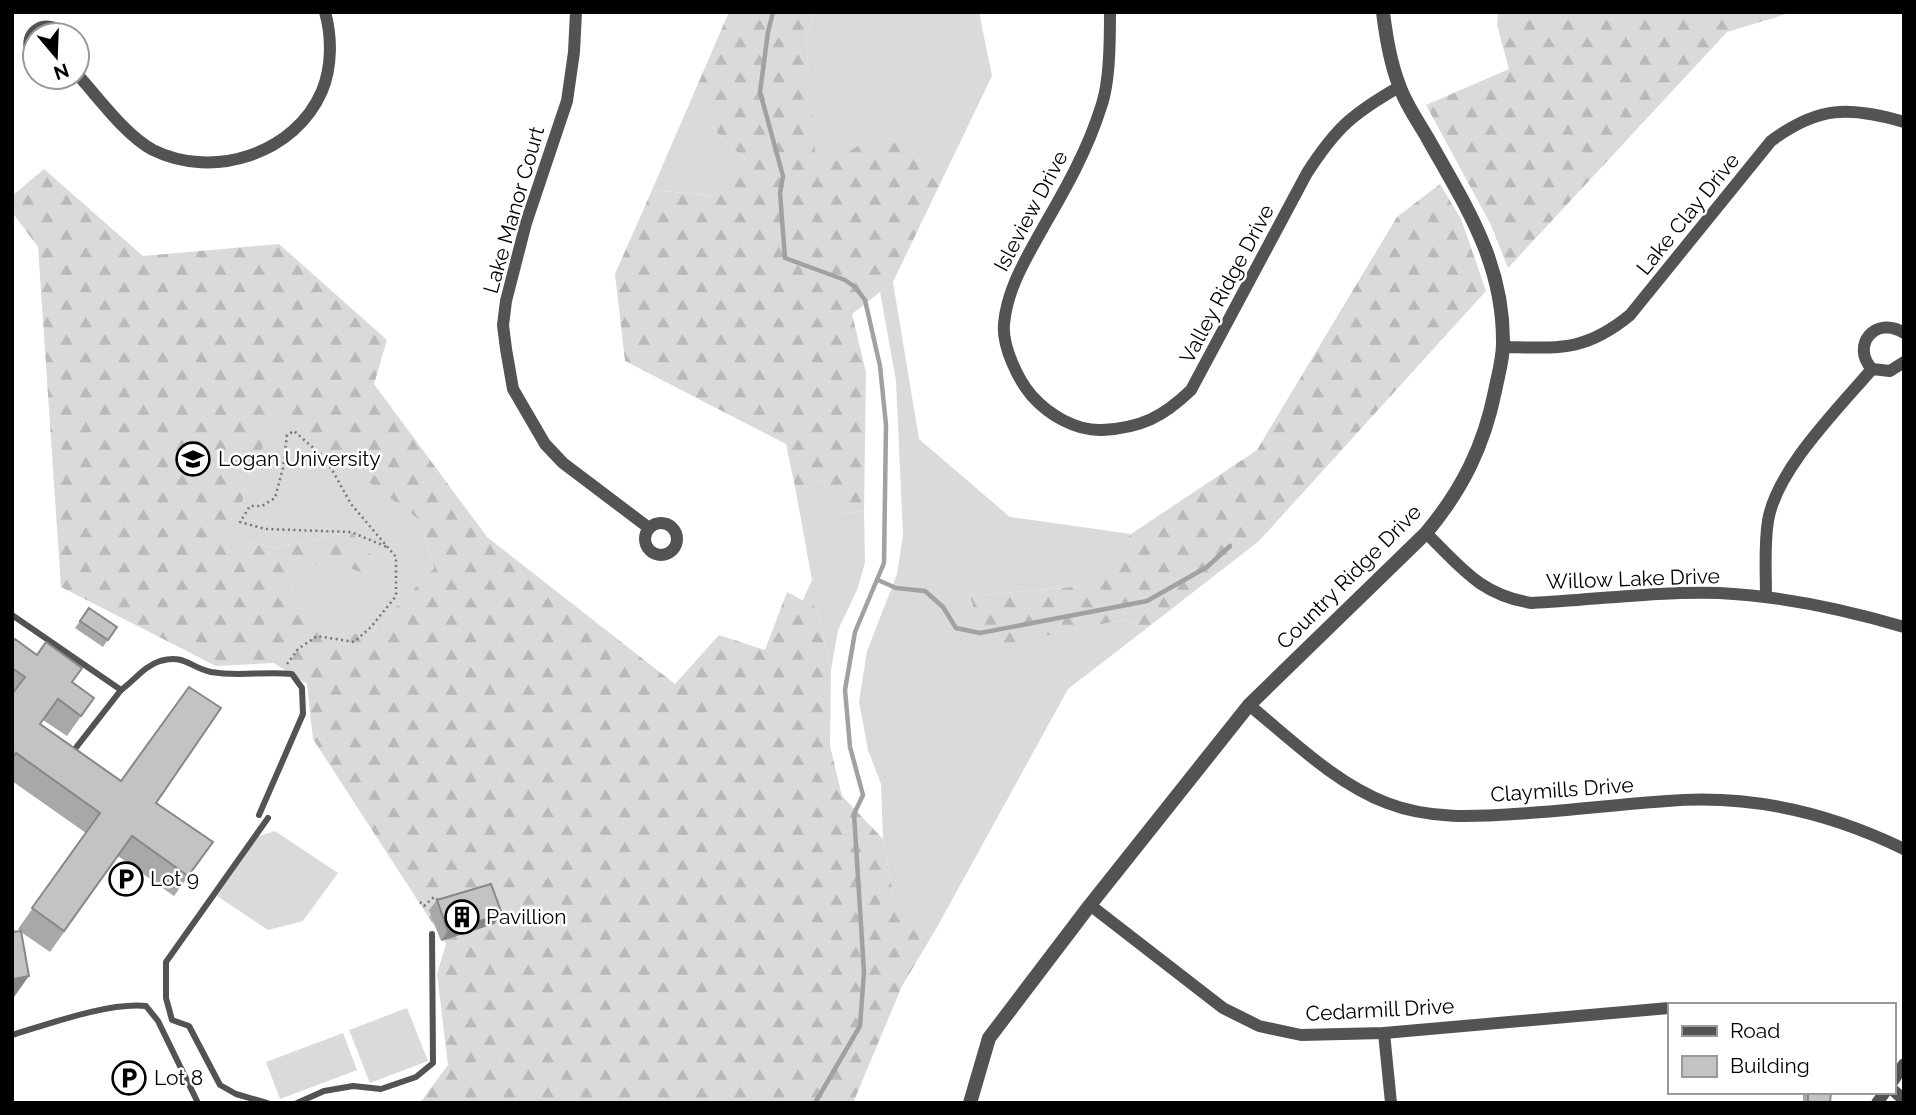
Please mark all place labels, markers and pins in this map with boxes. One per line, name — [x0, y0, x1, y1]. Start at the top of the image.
school or university icon: Logan University — [174, 440, 212, 478]
place label: Logan University — [218, 446, 381, 471]
parking icon: Lot 9 — [107, 860, 145, 898]
place label: Lot 9 — [150, 866, 199, 891]
building icon: Pavillion — [443, 898, 481, 936]
place label: Pavillion — [486, 904, 567, 929]
parking icon: Lot 8 — [110, 1059, 148, 1097]
place label: Lot 8 — [154, 1065, 203, 1090]

